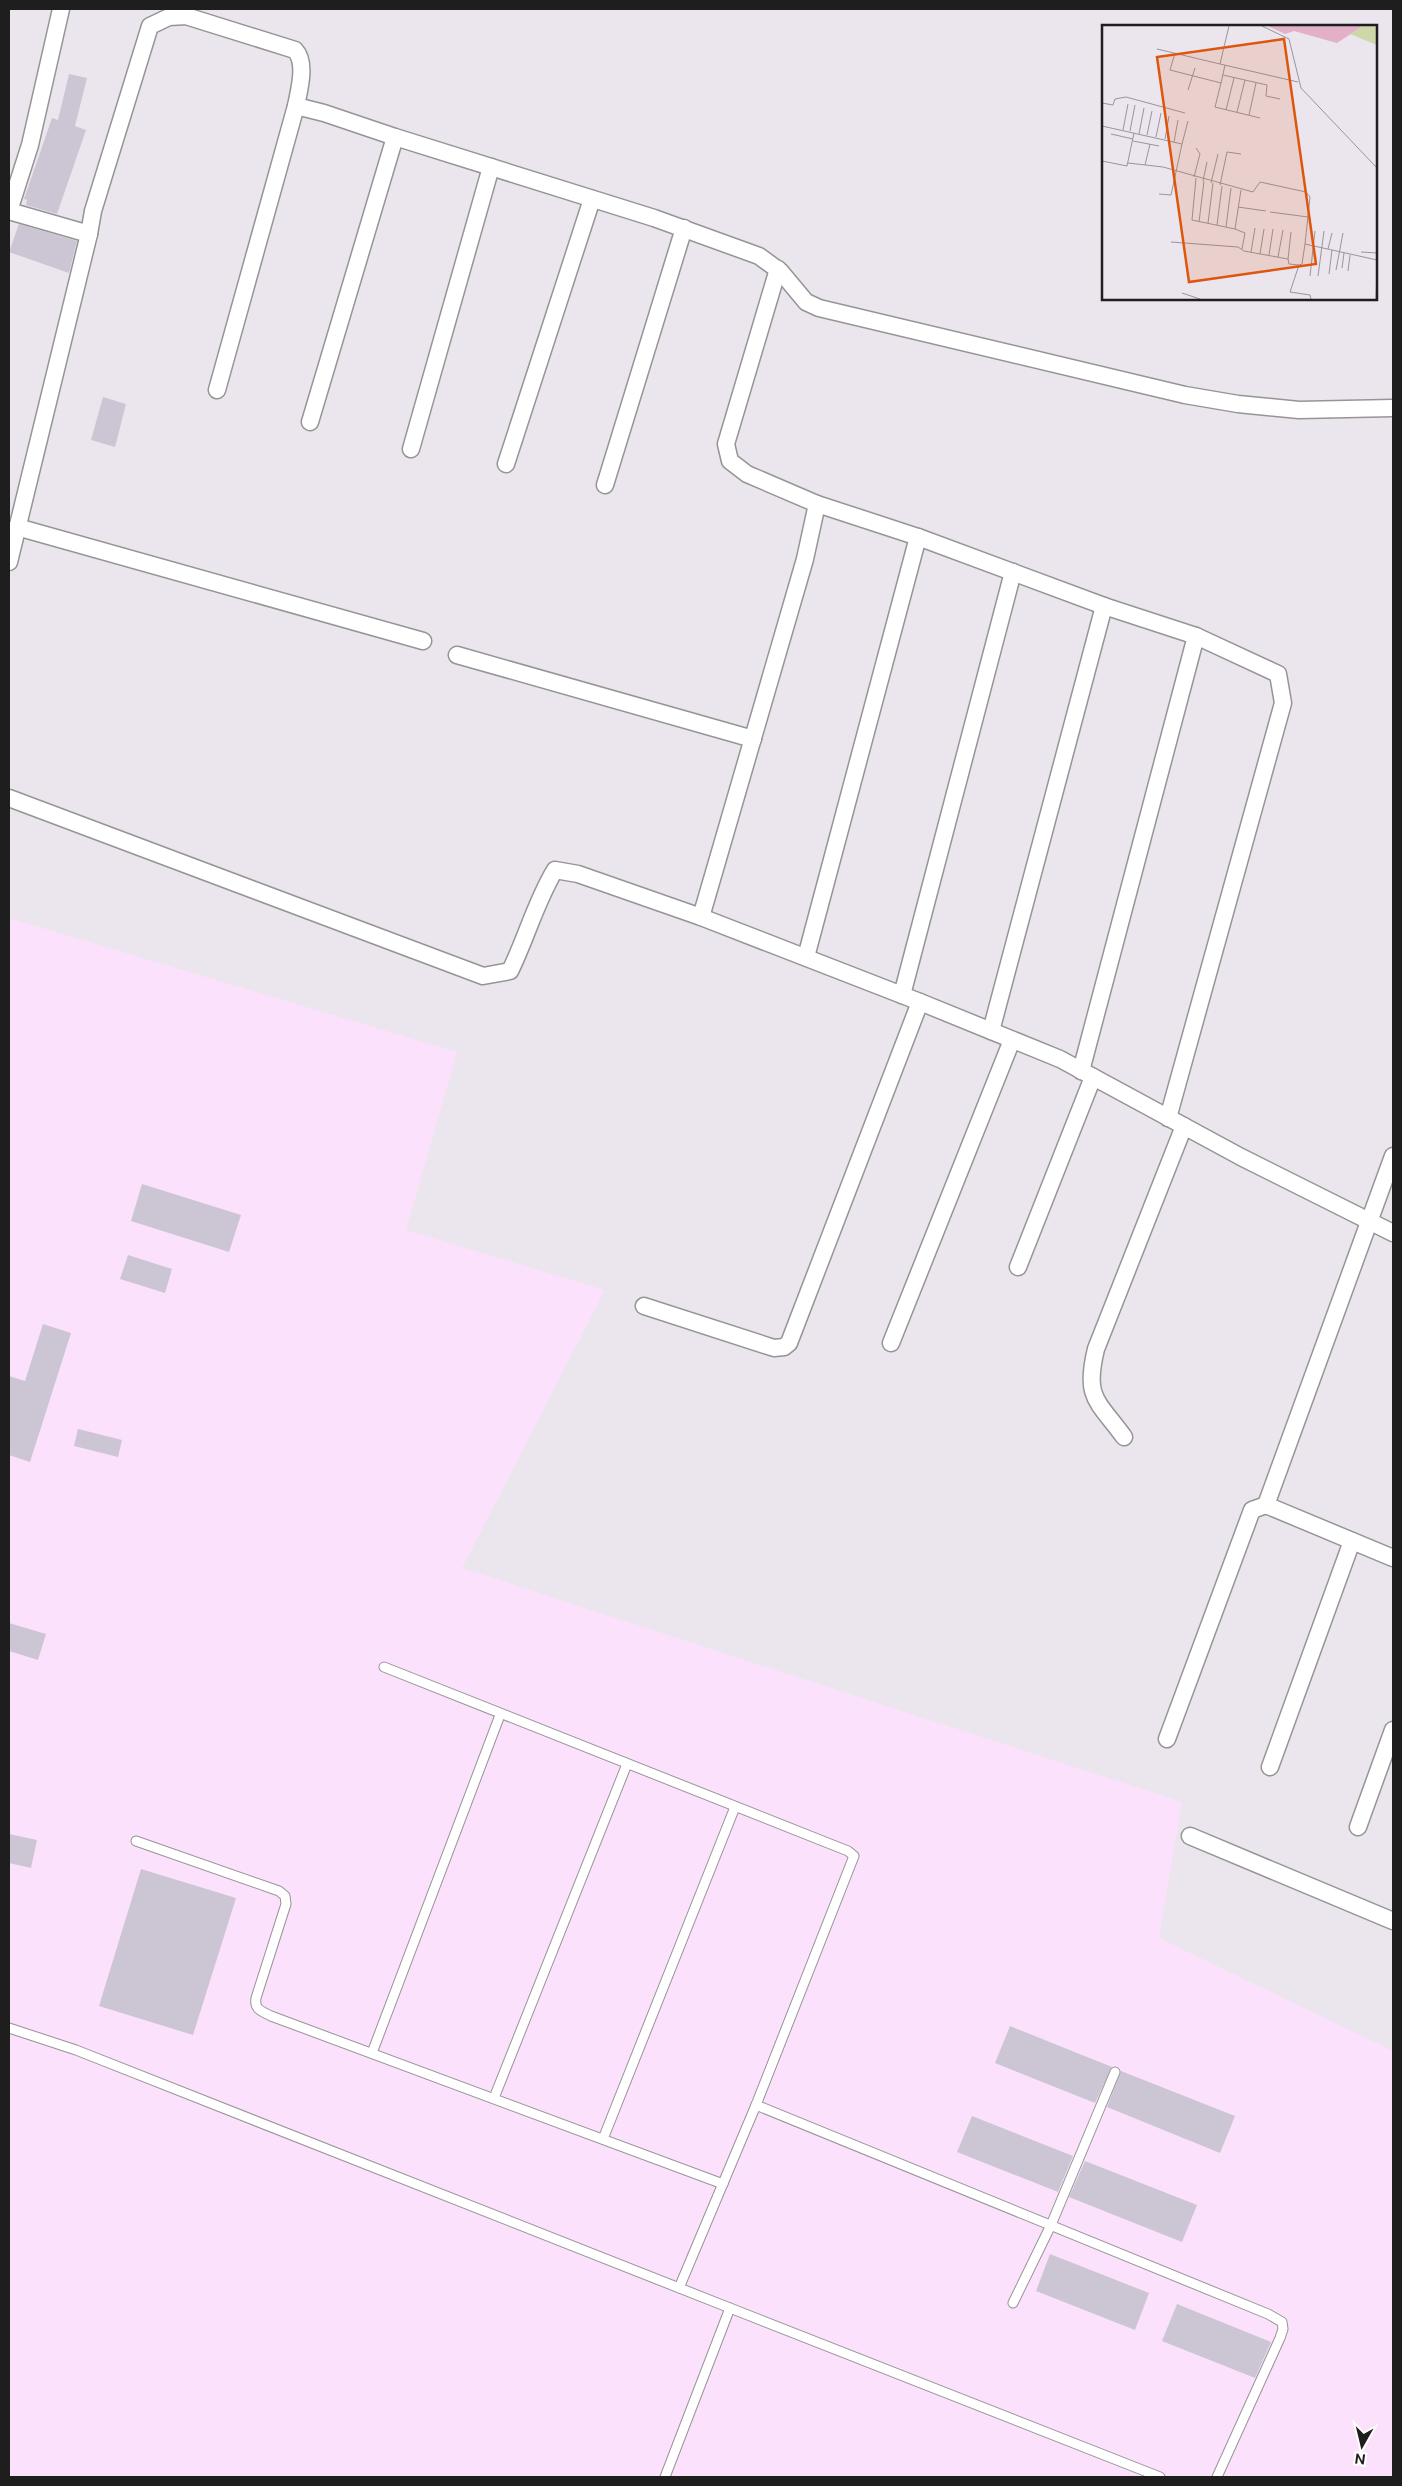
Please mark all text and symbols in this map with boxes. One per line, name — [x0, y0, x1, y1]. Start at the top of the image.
inset map — [1102, 25, 1377, 300]
north arrow — [1337, 2421, 1387, 2471]
text: N — [1354, 2450, 1367, 2468]

